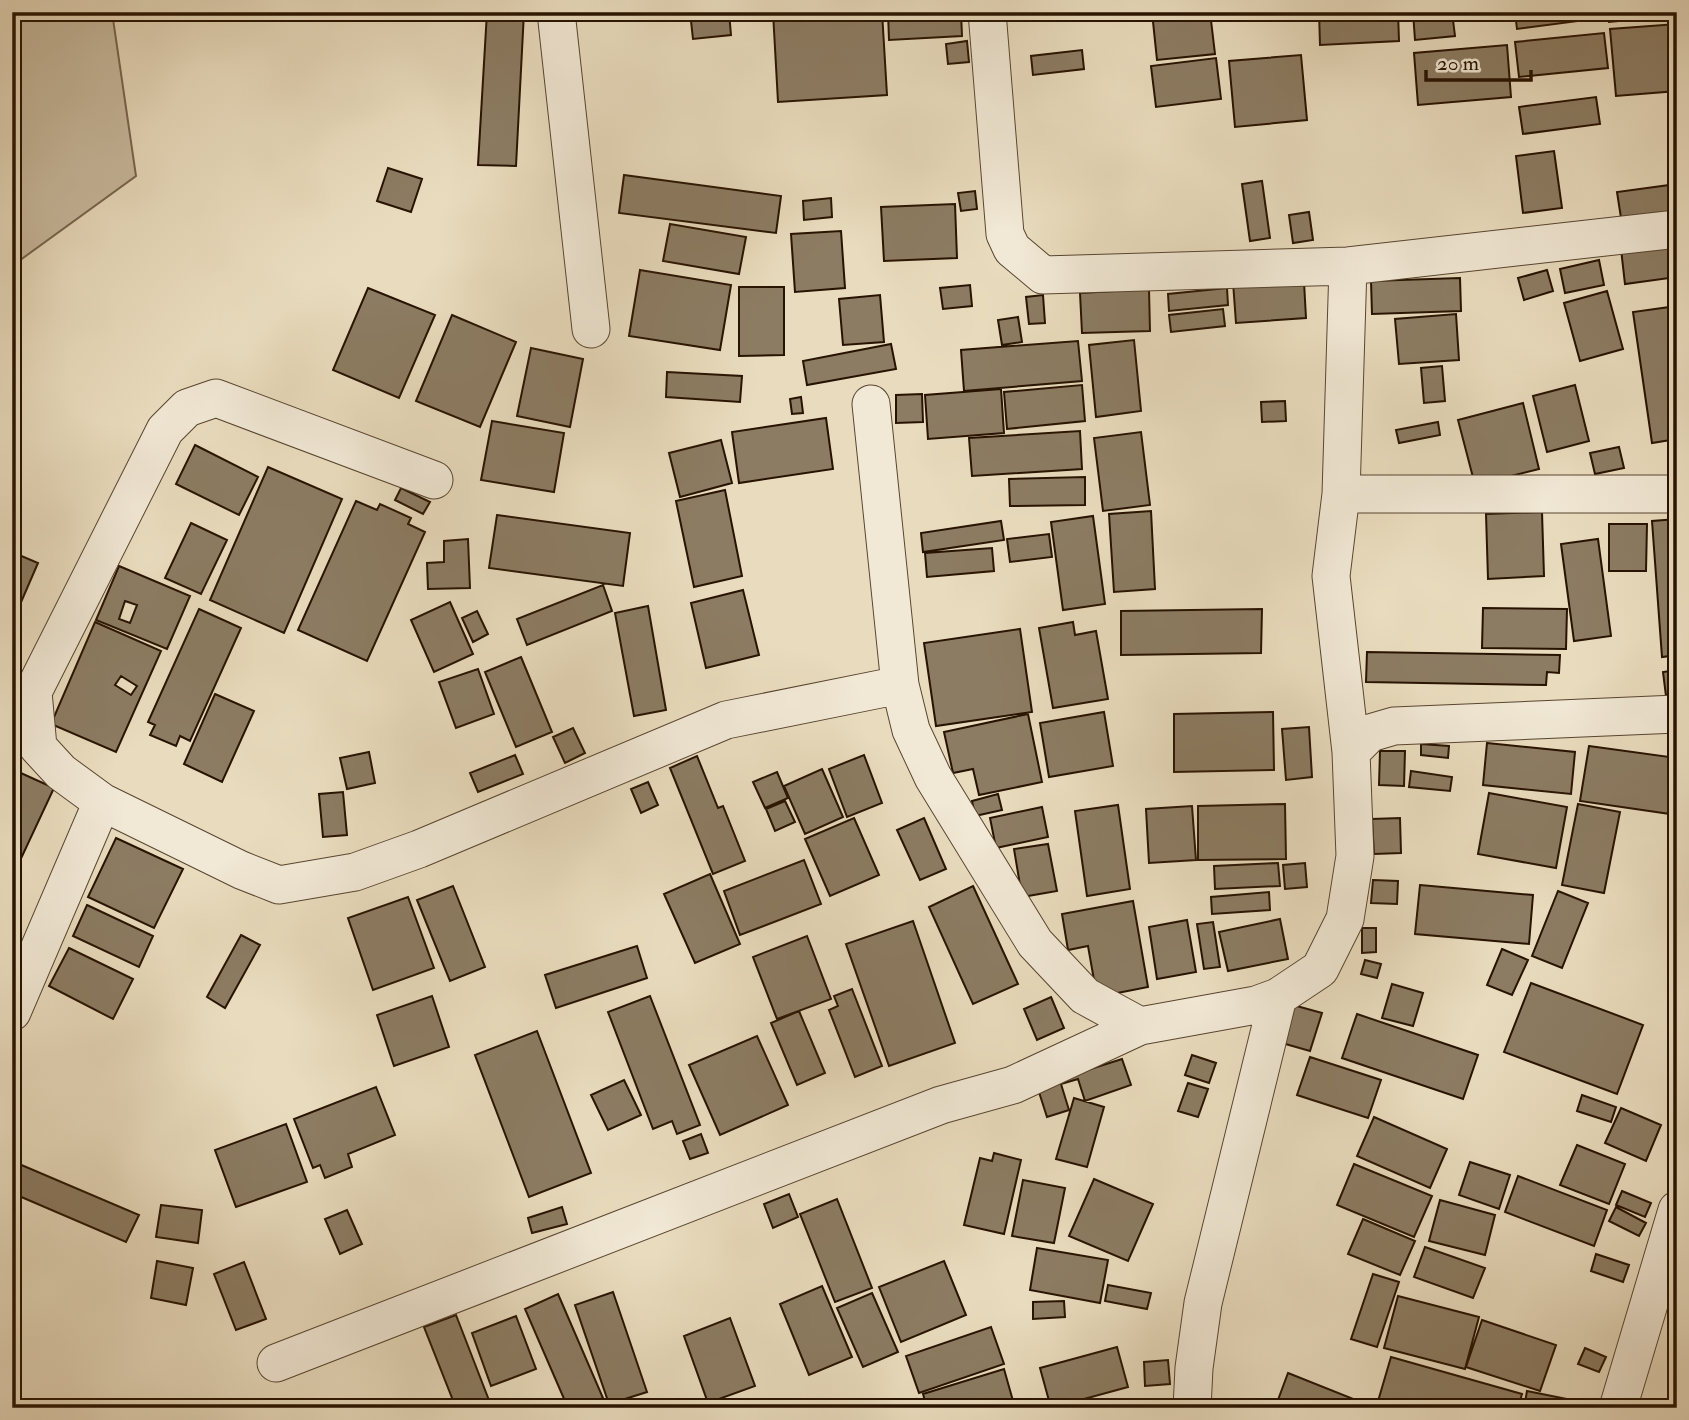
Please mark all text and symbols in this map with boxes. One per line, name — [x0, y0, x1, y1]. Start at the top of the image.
scale bar — [1426, 38, 1532, 82]
text: 20 m — [1437, 50, 1479, 77]

